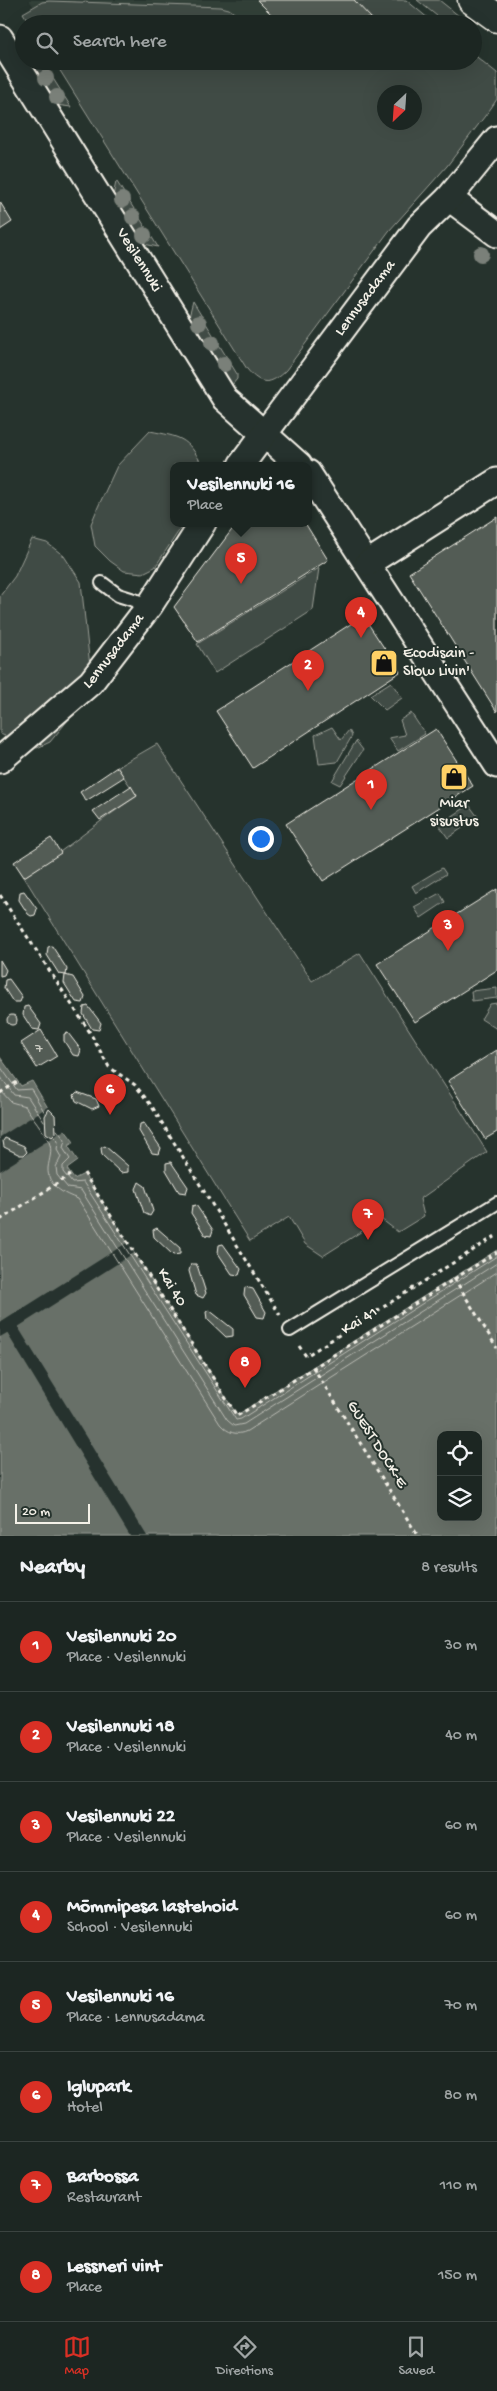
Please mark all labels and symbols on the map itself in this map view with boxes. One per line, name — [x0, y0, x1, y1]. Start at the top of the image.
north arrow — [377, 85, 422, 130]
street label: Vesilennuki — [111, 224, 166, 296]
street label: Lennusadama — [331, 256, 401, 340]
pin: 5 — [225, 543, 257, 584]
pin: 4 — [345, 597, 377, 638]
street label: Lennusadama — [80, 609, 150, 694]
place label: Ecodisain - Slow Livin' — [403, 645, 474, 682]
shop icon: Ecodisain - Slow Livin' — [369, 648, 399, 678]
pin: 2 — [292, 650, 324, 691]
shop icon: Miar sisustus — [439, 762, 469, 792]
pin: 1 — [355, 769, 387, 810]
place label: Miar sisustus — [430, 795, 479, 832]
your location — [248, 826, 274, 852]
pin: 3 — [432, 910, 464, 951]
house number: 7 — [34, 1041, 43, 1058]
pin: 6 — [94, 1074, 126, 1115]
pin: 7 — [352, 1199, 384, 1240]
street label: Kai 40 — [152, 1265, 190, 1311]
street label: Kai 41 — [338, 1304, 382, 1340]
pin: 8 — [229, 1347, 261, 1388]
street label: GUEST DOCK-E — [342, 1398, 411, 1493]
scale bar — [15, 1501, 90, 1524]

